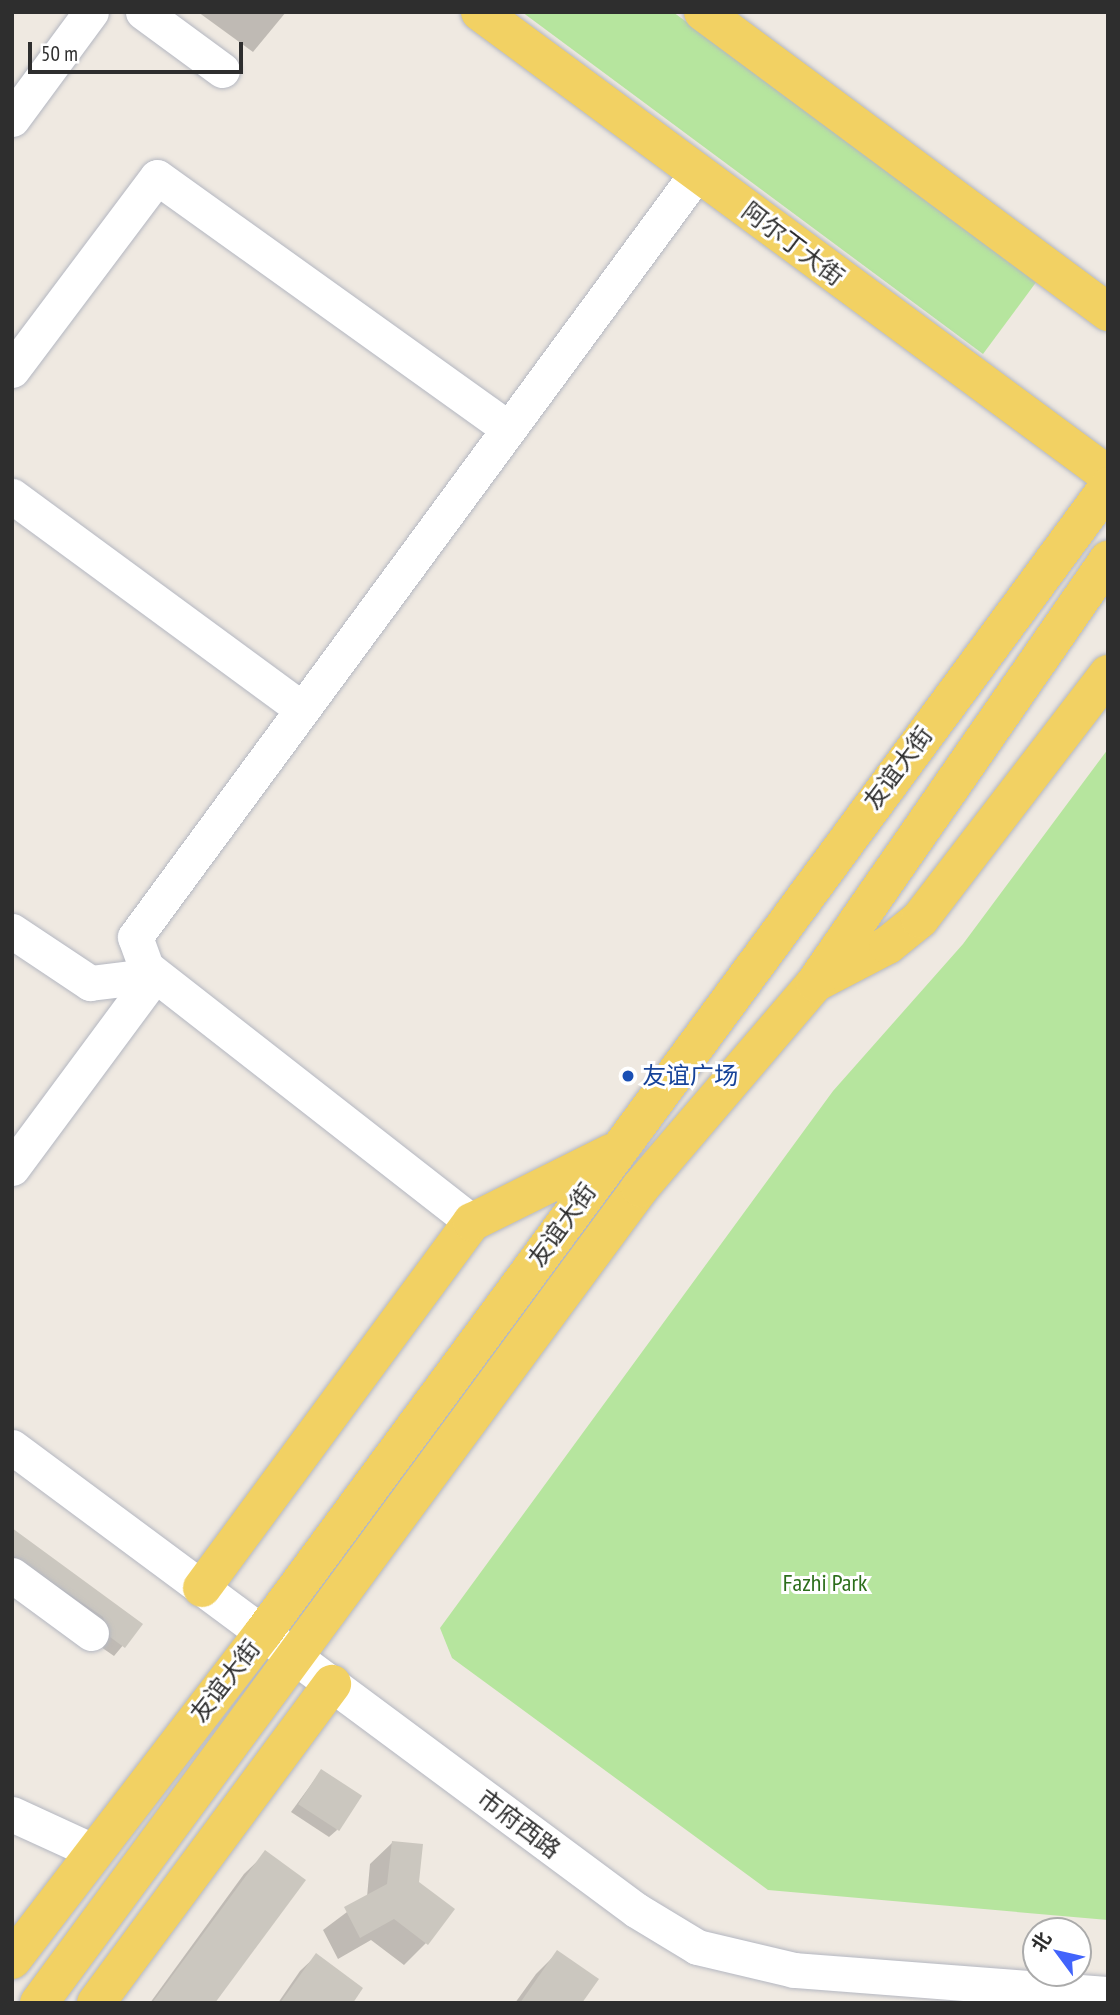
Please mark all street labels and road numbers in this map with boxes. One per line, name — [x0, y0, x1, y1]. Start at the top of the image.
street label: 阿尔丁大街 — [736, 196, 850, 292]
street label: 友谊大街 — [858, 721, 938, 815]
street label: 友谊大街 — [522, 1178, 602, 1272]
street label: 友谊大街 — [184, 1634, 266, 1728]
street label: 市府西路 — [472, 1784, 566, 1864]

